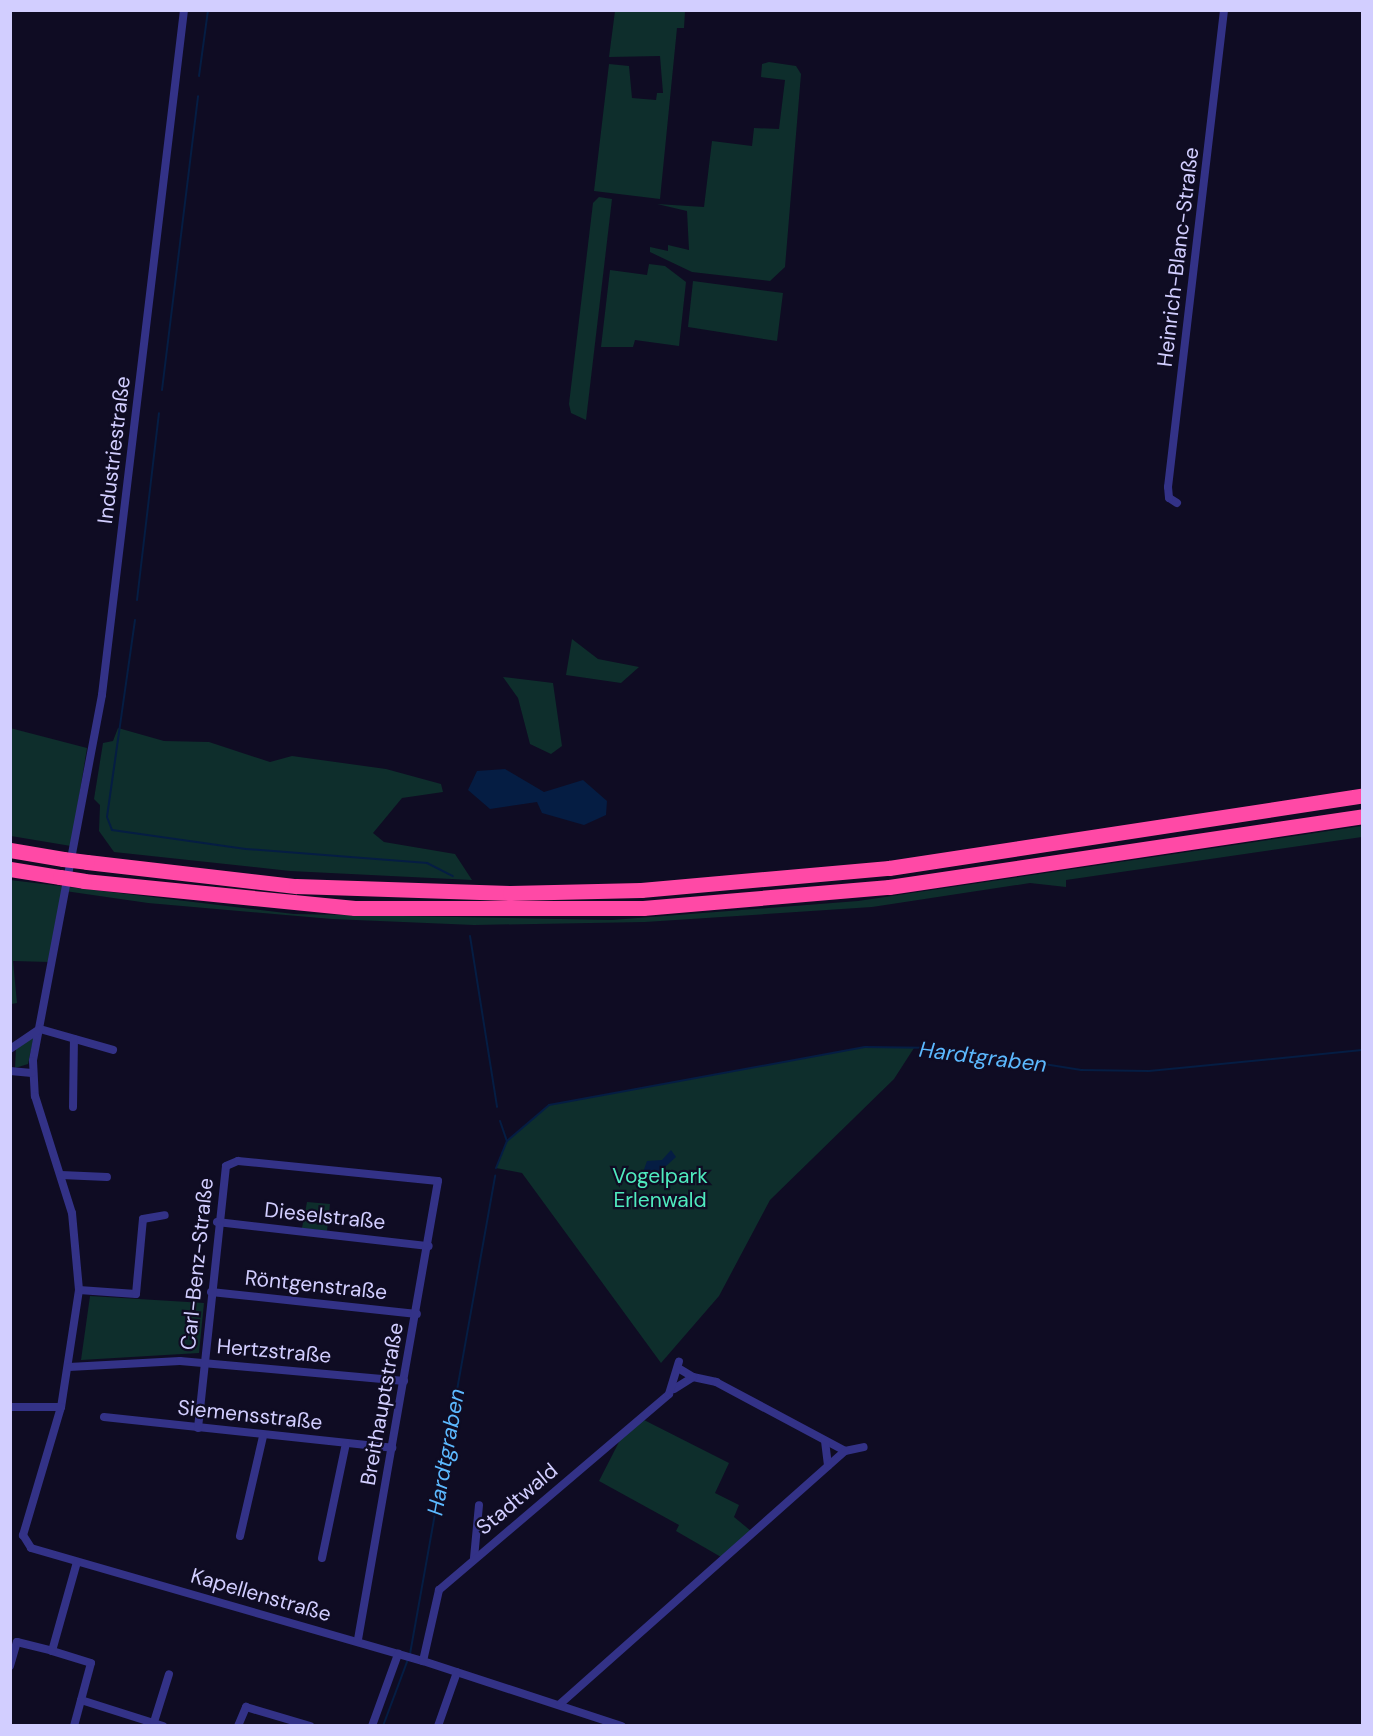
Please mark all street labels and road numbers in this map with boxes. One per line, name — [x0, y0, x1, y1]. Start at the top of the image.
street label: Heinrich-Blanc-Straße — [1152, 146, 1204, 368]
street label: Industriestraße — [92, 375, 136, 525]
street label: Carl-Benz-Straße — [175, 1177, 219, 1351]
street label: Dieselstraße — [263, 1197, 387, 1235]
street label: Röntgenstraße — [244, 1265, 388, 1305]
street label: Breithauptstraße — [355, 1321, 409, 1487]
street label: Hertzstraße — [216, 1333, 332, 1369]
street label: Siemensstraße — [176, 1395, 324, 1435]
street label: Stadtwald — [471, 1458, 563, 1540]
street label: Kapellenstraße — [188, 1563, 334, 1627]

